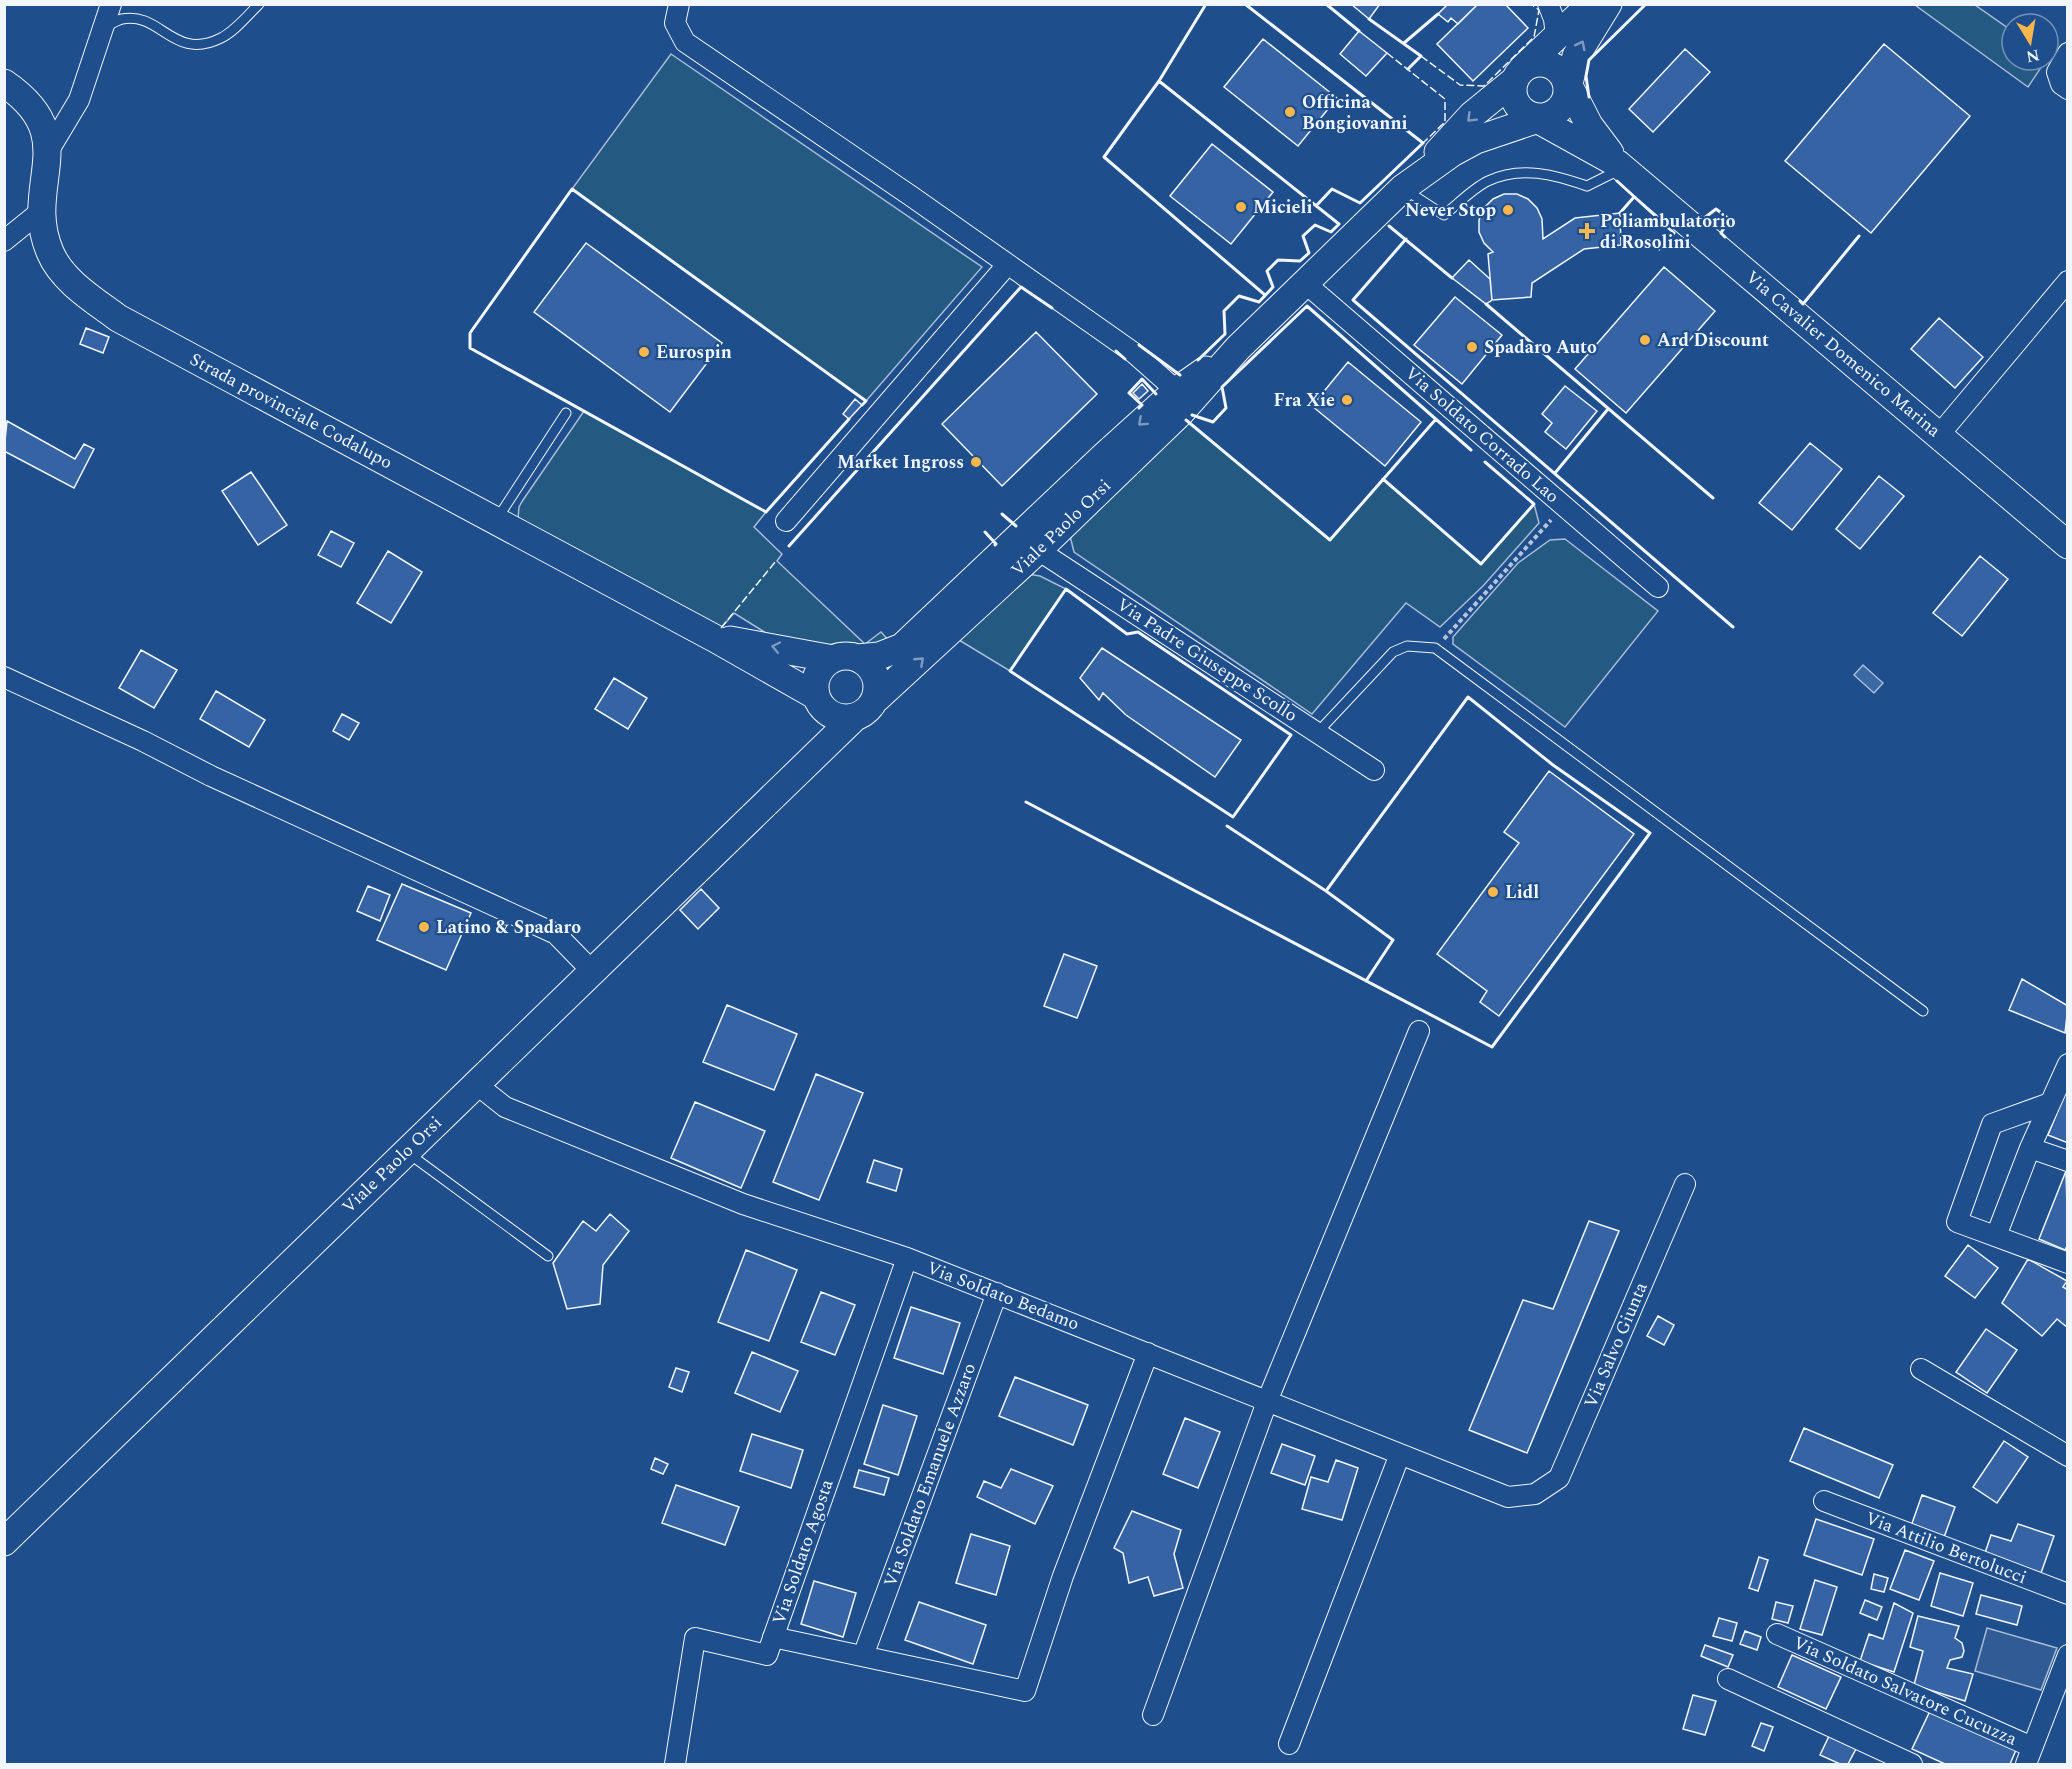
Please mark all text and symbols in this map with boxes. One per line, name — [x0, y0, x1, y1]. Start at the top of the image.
north arrow — [2000, 12, 2060, 72]
one-way arrow — [1574, 40, 1586, 51]
text: N — [2024, 43, 2041, 69]
place label: Officina Bongiovanni — [1302, 89, 1408, 137]
marker: Officina Bongiovanni — [1283, 105, 1297, 119]
one-way arrow — [1467, 110, 1478, 121]
place label: Micieli — [1253, 194, 1312, 221]
place label: Never Stop — [1405, 197, 1496, 224]
marker: Micieli — [1234, 200, 1248, 214]
marker: Never Stop — [1501, 203, 1515, 217]
place label: Poliambulatorio di Rosolini — [1600, 208, 1736, 256]
marker: Poliambulatorio di Rosolini — [1578, 222, 1596, 240]
street label: Via Cavalier Domenico Marina — [1740, 264, 1947, 444]
place label: Ard Discount — [1657, 327, 1769, 354]
marker: Ard Discount — [1638, 333, 1652, 347]
place label: Spadaro Auto — [1484, 334, 1597, 361]
place label: Eurospin — [656, 339, 732, 366]
marker: Spadaro Auto — [1465, 340, 1479, 354]
marker: Eurospin — [637, 345, 651, 359]
street label: Strada provinciale Codalupo — [185, 346, 397, 476]
street label: Via Soldato Corrado Lao — [1399, 360, 1565, 510]
place label: Fra Xie — [1273, 387, 1335, 414]
marker: Fra Xie — [1340, 393, 1354, 407]
one-way arrow — [1138, 415, 1149, 426]
place label: Market Ingross — [837, 449, 964, 476]
marker: Market Ingross — [969, 455, 983, 469]
street label: Viale Paolo Orsi — [1005, 473, 1117, 583]
street label: Via Padre Giuseppe Scollo — [1111, 591, 1303, 729]
one-way arrow — [771, 641, 781, 654]
one-way arrow — [913, 657, 923, 668]
place label: Lidl — [1505, 879, 1539, 906]
marker: Lidl — [1486, 885, 1500, 899]
place label: Latino & Spadaro — [436, 914, 581, 941]
marker: Latino & Spadaro — [417, 920, 431, 934]
street label: Viale Paolo Orsi — [336, 1110, 448, 1220]
street label: Via Soldato Bedamo — [923, 1254, 1083, 1338]
street label: Via Salvo Giunta — [1577, 1278, 1655, 1412]
street label: Via Soldato Emanuele Azzaro — [877, 1359, 983, 1591]
street label: Via Soldato Agosta — [766, 1476, 841, 1628]
street label: Via Attilio Bertolucci — [1861, 1505, 2031, 1591]
street label: Via Soldato Salvatore Cucuzza — [1789, 1629, 2021, 1753]

